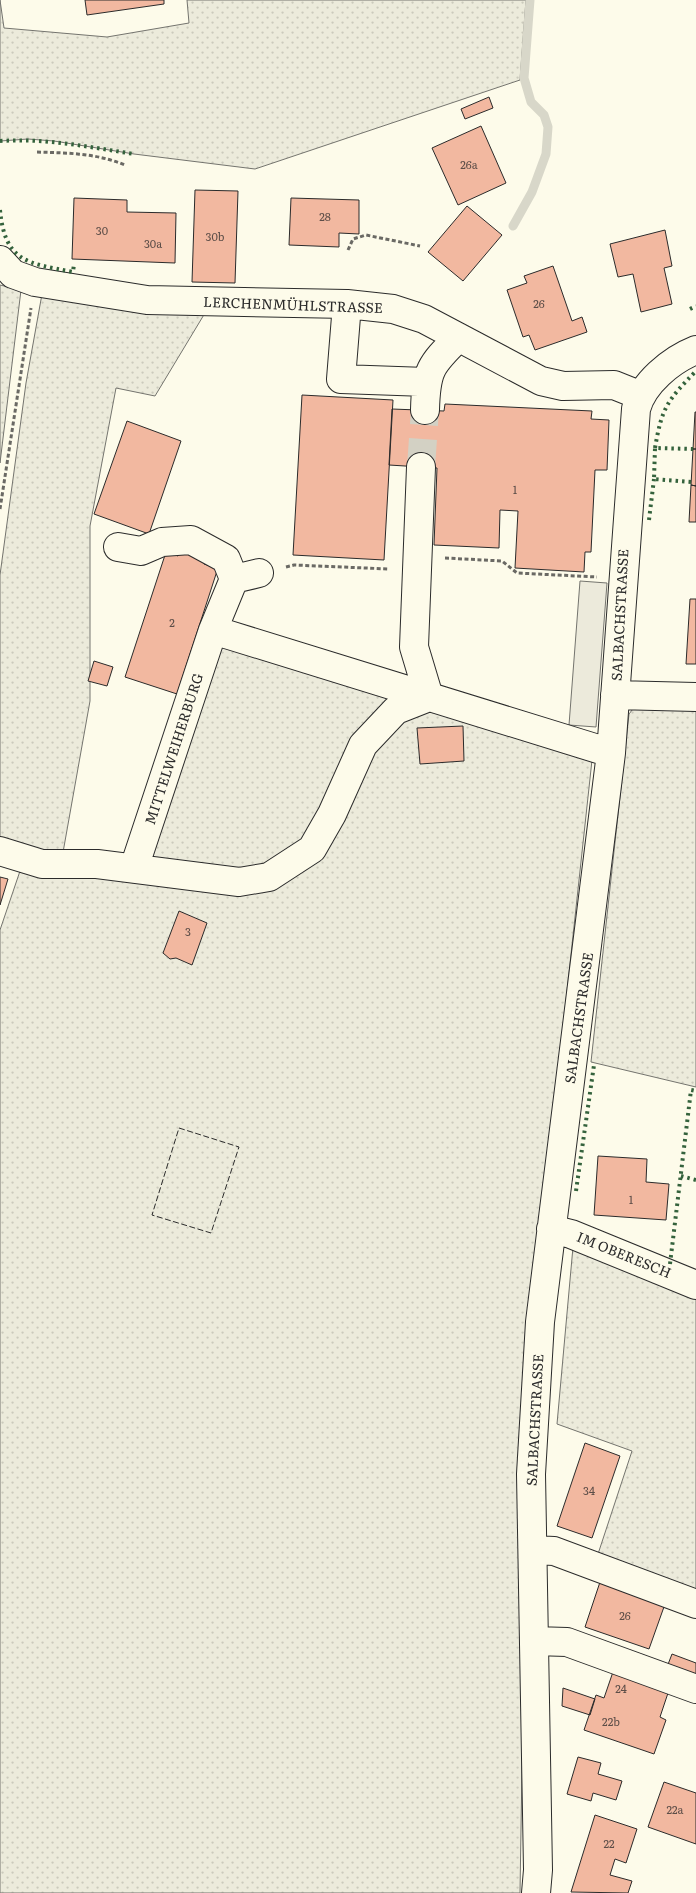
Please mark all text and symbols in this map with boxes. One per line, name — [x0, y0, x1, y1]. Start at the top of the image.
house number: 26a — [460, 156, 478, 172]
house number: 28 — [319, 208, 331, 224]
house number: 30 — [96, 222, 108, 238]
house number: 30b — [206, 228, 225, 244]
house number: 30a — [144, 235, 162, 251]
street label: LERCHENMÜHLSTRASSE — [203, 291, 383, 317]
house number: 26 — [533, 295, 545, 311]
house number: 1 — [513, 481, 518, 497]
street label: SALBACHSTRASSE — [606, 548, 632, 682]
house number: 2 — [169, 614, 175, 630]
street label: MITTELWEIHERBURG — [139, 670, 207, 827]
house number: 3 — [185, 923, 191, 939]
street label: SALBACHSTRASSE — [559, 951, 597, 1085]
house number: 1 — [629, 1191, 634, 1207]
street label: IM OBERESCH — [574, 1226, 675, 1282]
street label: SALBACHSTRASSE — [521, 1353, 547, 1487]
house number: 34 — [583, 1482, 595, 1498]
house number: 26 — [619, 1607, 631, 1623]
house number: 24 — [615, 1680, 627, 1696]
house number: 22b — [602, 1713, 620, 1729]
house number: 22a — [666, 1801, 684, 1817]
house number: 22 — [603, 1835, 615, 1851]

